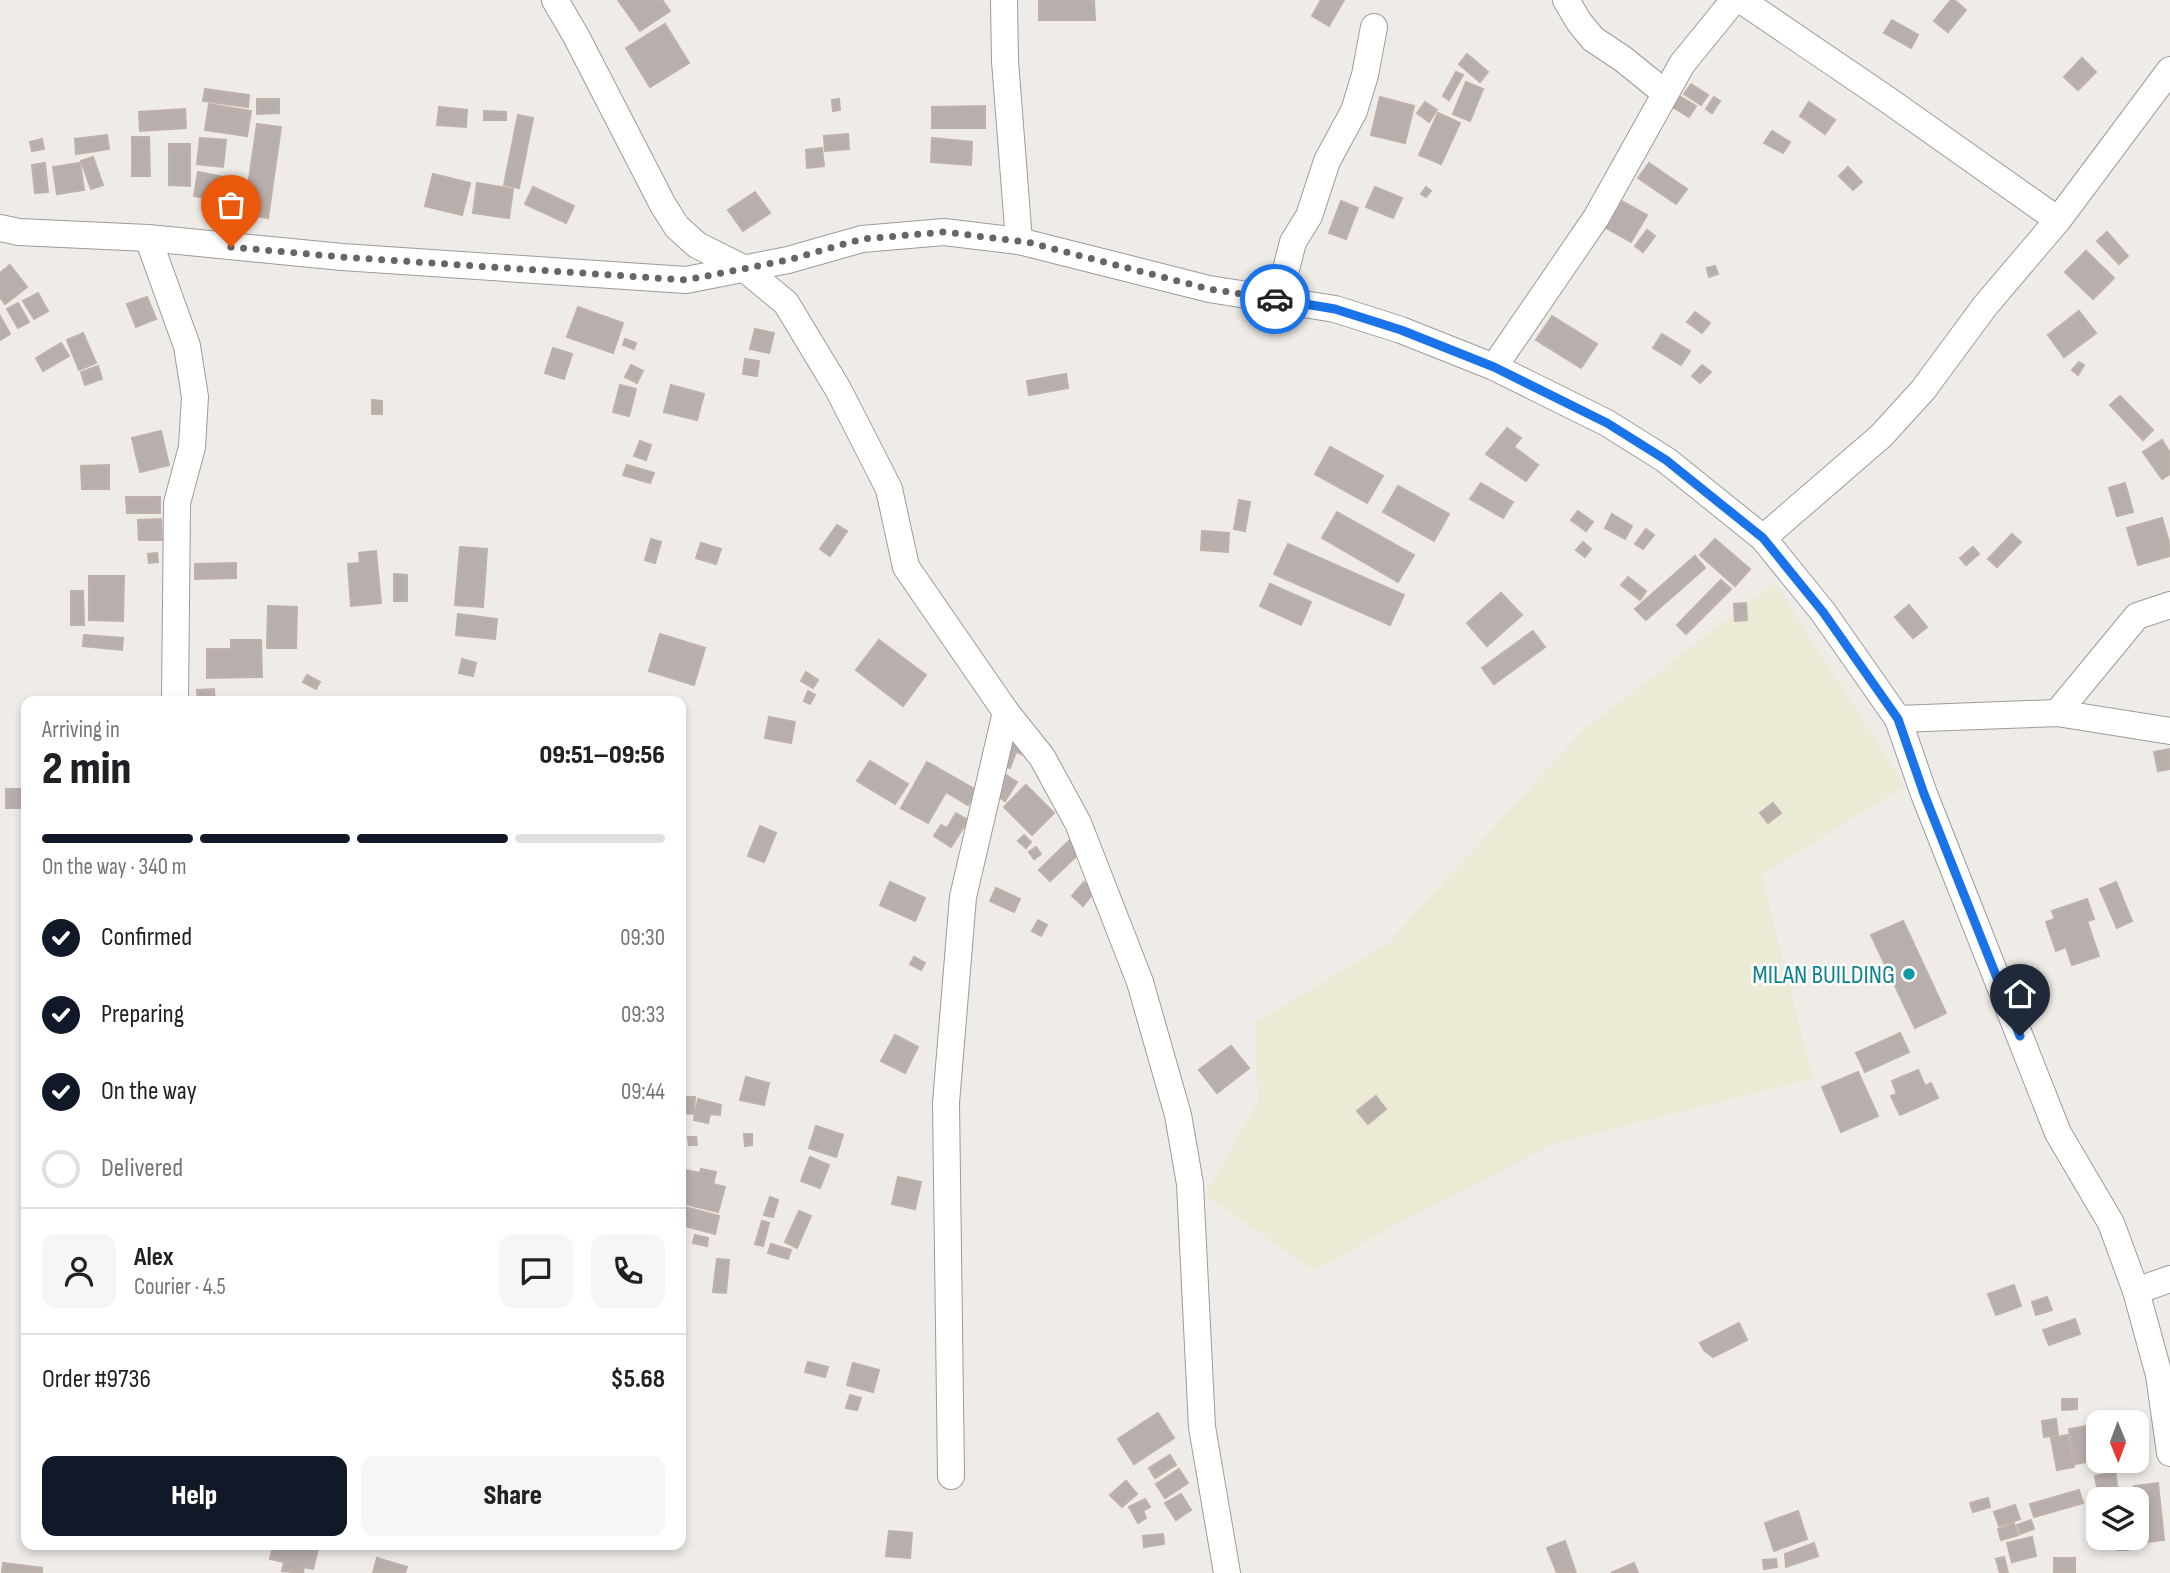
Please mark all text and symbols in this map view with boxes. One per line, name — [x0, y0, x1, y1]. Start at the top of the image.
pin — [201, 175, 261, 247]
icon: bag — [212, 186, 250, 224]
courier — [1240, 264, 1310, 334]
icon: car — [1256, 280, 1294, 318]
text: Arriving in — [42, 716, 120, 744]
text: 09:51–09:56 — [539, 740, 665, 771]
text: 2 min — [42, 742, 131, 797]
text: On the way · 340 m — [42, 853, 187, 881]
icon: check — [42, 919, 80, 957]
text: Confirmed — [101, 922, 192, 953]
text: 09:30 — [620, 924, 665, 952]
place label: MILAN BUILDING — [1752, 960, 1895, 991]
pin — [1990, 964, 2050, 1036]
marker: MILAN BUILDING — [1901, 966, 1917, 982]
icon: home — [2001, 975, 2039, 1013]
icon: check — [42, 996, 80, 1034]
text: Preparing — [101, 999, 184, 1030]
text: 09:33 — [621, 1001, 665, 1029]
icon: check — [42, 1073, 80, 1111]
text: On the way — [101, 1076, 197, 1107]
text: 09:44 — [621, 1078, 665, 1106]
text: Delivered — [101, 1153, 183, 1184]
button: person — [42, 1234, 116, 1308]
button: chat — [499, 1234, 573, 1308]
button: phone — [591, 1234, 665, 1308]
text: Alex — [134, 1242, 174, 1273]
text: Courier · 4.5 — [134, 1273, 226, 1301]
text: Order #9736 — [42, 1364, 151, 1395]
text: $5.68 — [610, 1364, 665, 1395]
north arrow — [2086, 1410, 2149, 1474]
map controls — [2086, 1410, 2149, 1550]
button: Help — [42, 1456, 347, 1536]
button: Share — [361, 1456, 665, 1536]
button: layers — [2086, 1487, 2149, 1550]

